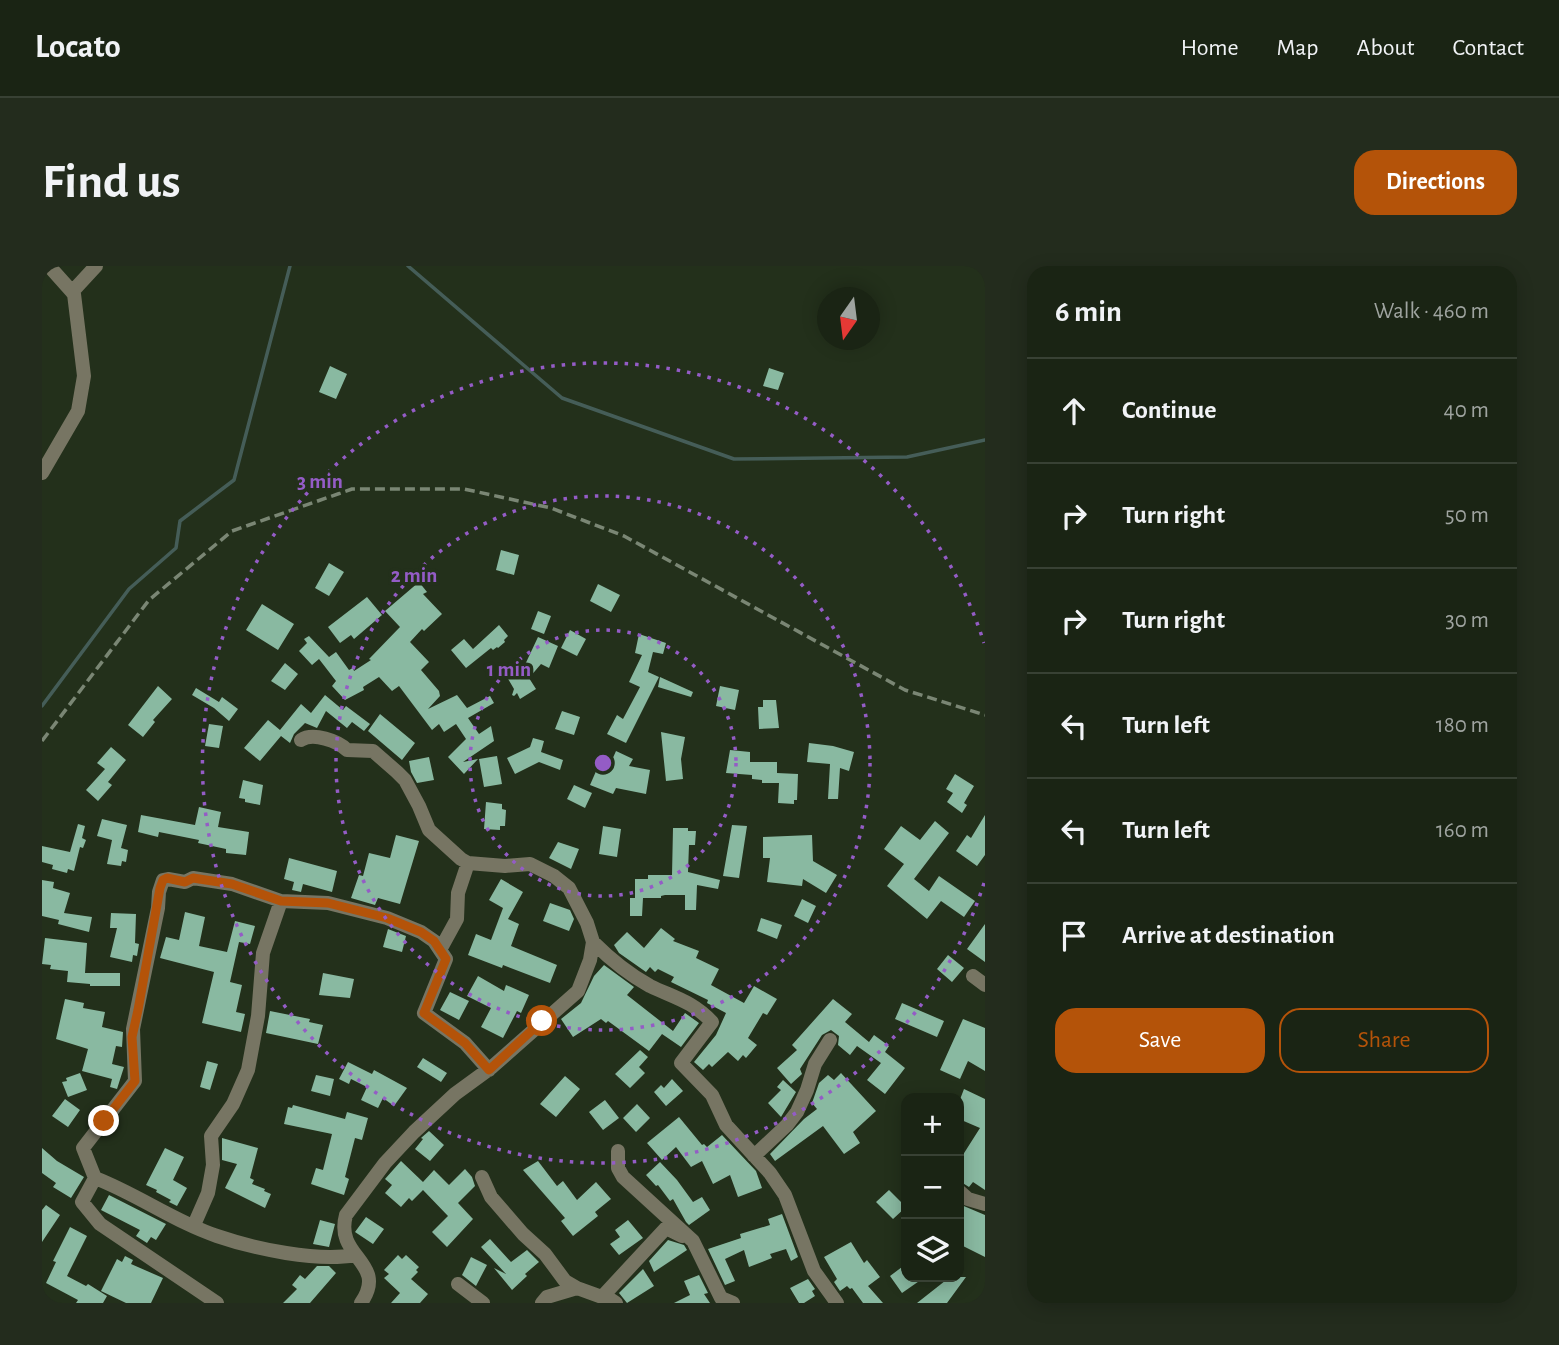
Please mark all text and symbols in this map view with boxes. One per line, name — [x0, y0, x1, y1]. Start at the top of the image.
text: Locato — [35, 31, 121, 64]
text: Home — [1181, 36, 1239, 60]
text: Map — [1277, 36, 1319, 60]
text: About — [1357, 36, 1414, 60]
text: Contact — [1452, 36, 1524, 60]
button: Directions — [1354, 150, 1517, 215]
text: Find us — [42, 158, 181, 207]
north arrow — [817, 287, 880, 350]
text: 6 min — [1055, 297, 1122, 327]
text: Walk · 460 m — [1374, 300, 1489, 323]
icon: ahead — [1055, 392, 1093, 430]
text: Continue — [1122, 397, 1217, 423]
text: 40 m — [1444, 399, 1489, 422]
text: 3 min — [297, 471, 343, 492]
icon: right — [1055, 497, 1093, 535]
text: Turn right — [1122, 502, 1225, 528]
text: 50 m — [1445, 504, 1489, 527]
text: 2 min — [391, 565, 437, 586]
icon: right — [1055, 602, 1093, 640]
text: Turn right — [1122, 607, 1225, 633]
text: 30 m — [1445, 609, 1489, 632]
text: 1 min — [487, 659, 531, 680]
icon: left — [1055, 707, 1093, 745]
text: Turn left — [1122, 712, 1210, 738]
text: 180 m — [1436, 714, 1489, 737]
centre of rings — [591, 751, 615, 775]
icon: left — [1055, 812, 1093, 850]
text: Turn left — [1122, 817, 1210, 843]
text: 160 m — [1436, 819, 1489, 842]
icon: arrive — [1055, 917, 1093, 955]
text: Arrive at destination — [1122, 922, 1335, 948]
route start — [526, 1005, 557, 1036]
button: Save — [1055, 1008, 1265, 1073]
button: Share — [1279, 1008, 1489, 1073]
map controls — [901, 1093, 964, 1282]
button: + — [901, 1093, 964, 1156]
route end — [88, 1105, 119, 1136]
button: − — [901, 1156, 964, 1219]
button: layers — [901, 1219, 964, 1282]

